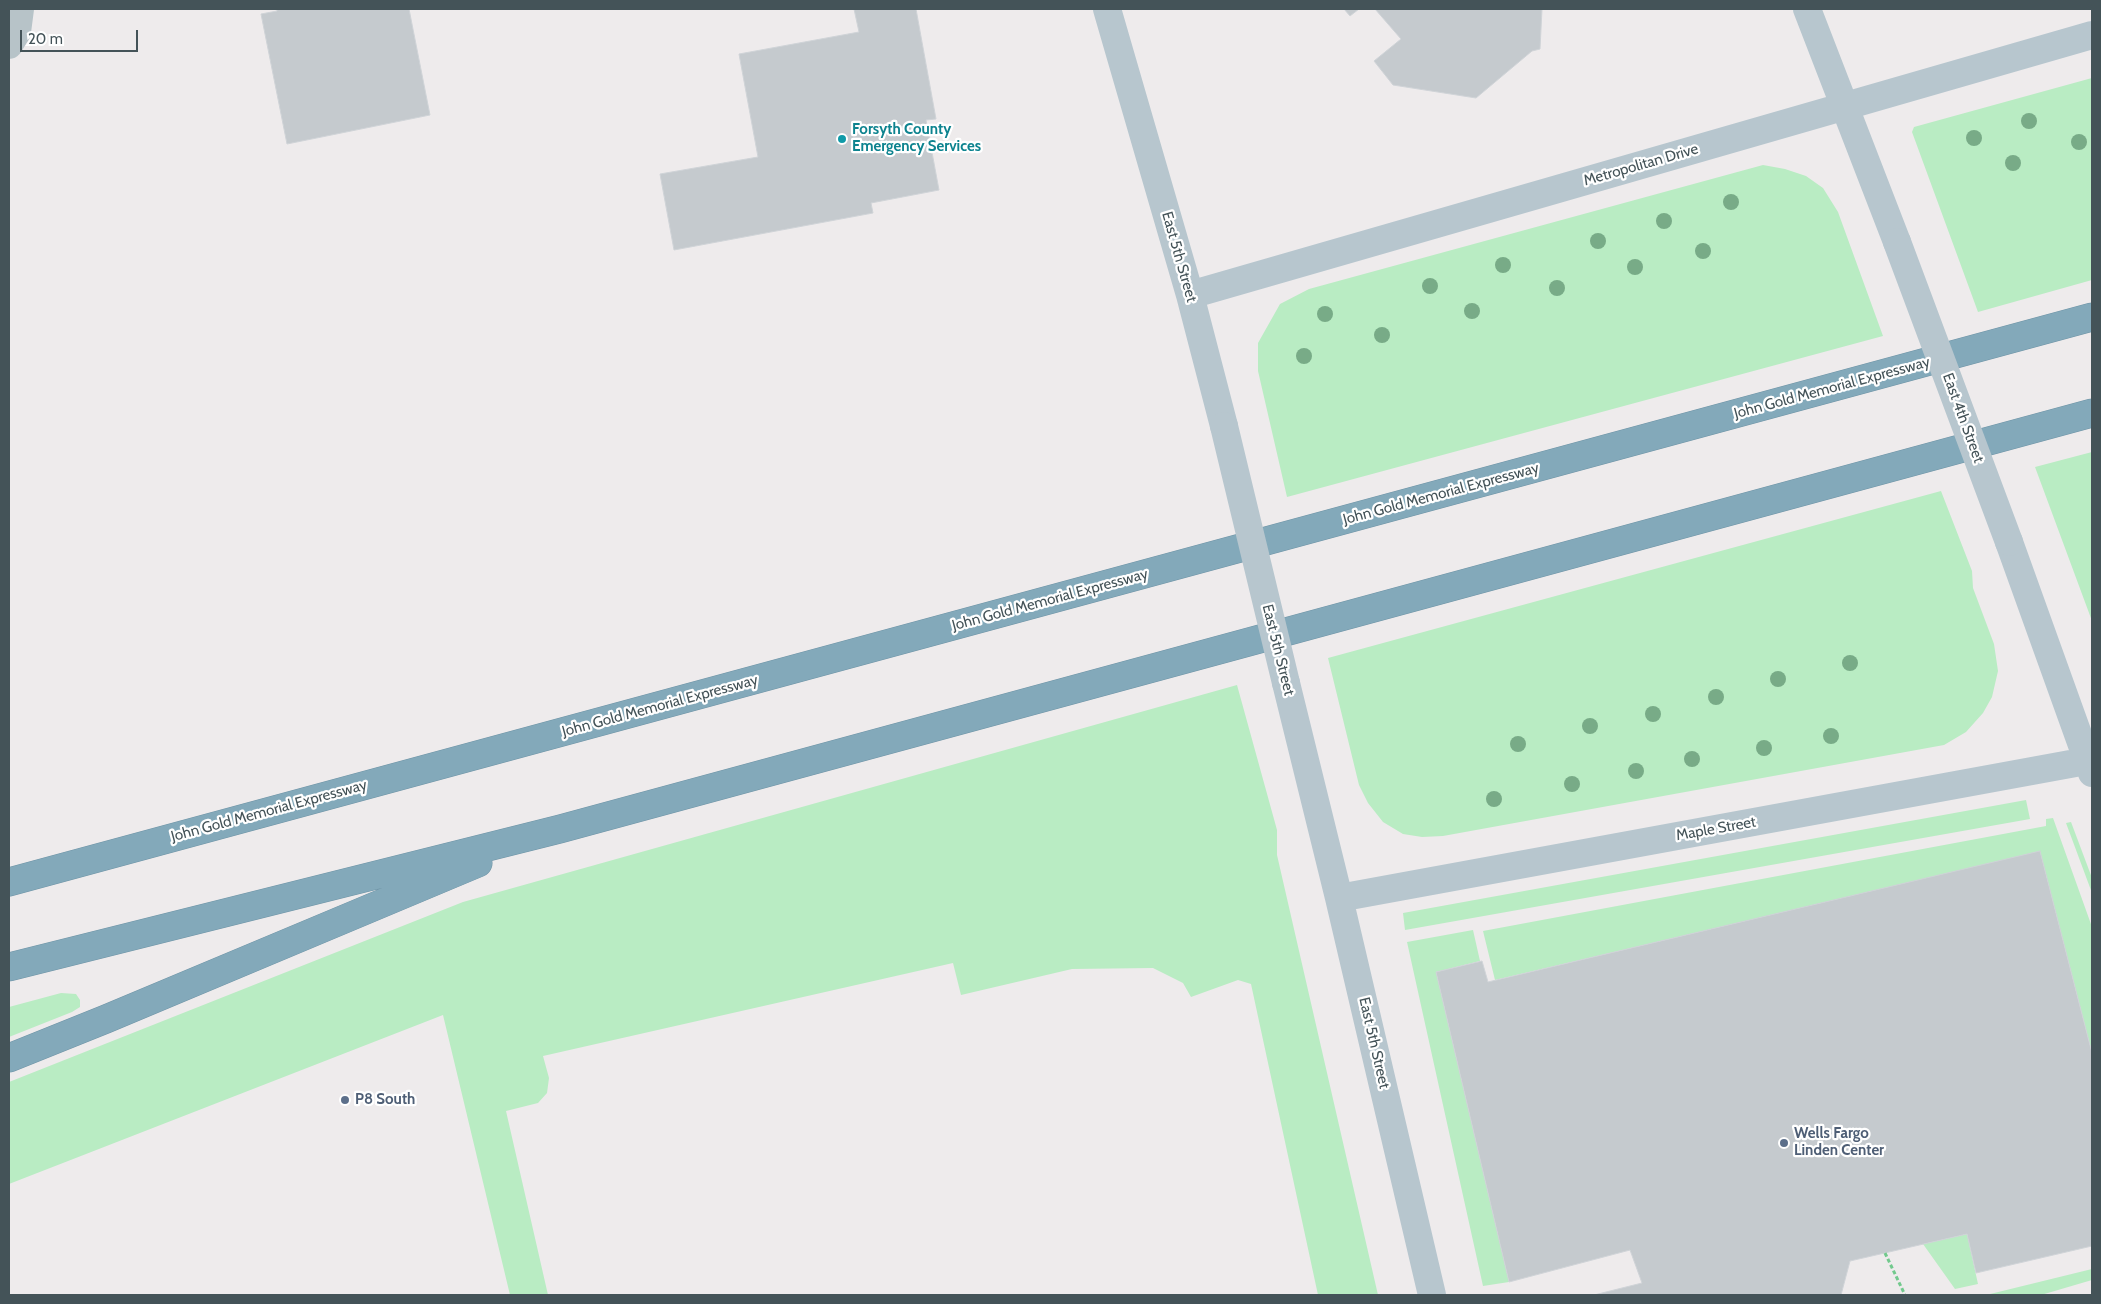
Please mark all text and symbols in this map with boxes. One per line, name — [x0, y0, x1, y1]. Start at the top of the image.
scale bar — [22, 20, 140, 52]
text: 20 m — [28, 30, 63, 48]
place label: Forsyth County Emergency Services — [852, 121, 981, 156]
marker: Forsyth County Emergency Services — [836, 133, 848, 145]
street label: Metropolitan Drive — [1582, 140, 1700, 190]
street label: East 5th Street — [1157, 210, 1201, 304]
street label: John Gold Memorial Expressway — [1732, 353, 1932, 423]
street label: East 4th Street — [1938, 371, 1988, 465]
street label: John Gold Memorial Expressway — [1341, 459, 1541, 529]
street label: John Gold Memorial Expressway — [950, 565, 1150, 635]
street label: East 5th Street — [1258, 603, 1298, 697]
street label: John Gold Memorial Expressway — [560, 671, 760, 741]
street label: John Gold Memorial Expressway — [169, 776, 369, 846]
street label: Maple Street — [1675, 813, 1757, 845]
street label: East 5th Street — [1355, 995, 1393, 1091]
place label: P8 South — [355, 1091, 415, 1109]
marker: P8 South — [339, 1094, 351, 1106]
place label: Wells Fargo Linden Center — [1794, 1125, 1884, 1160]
marker: Wells Fargo Linden Center — [1778, 1137, 1790, 1149]

